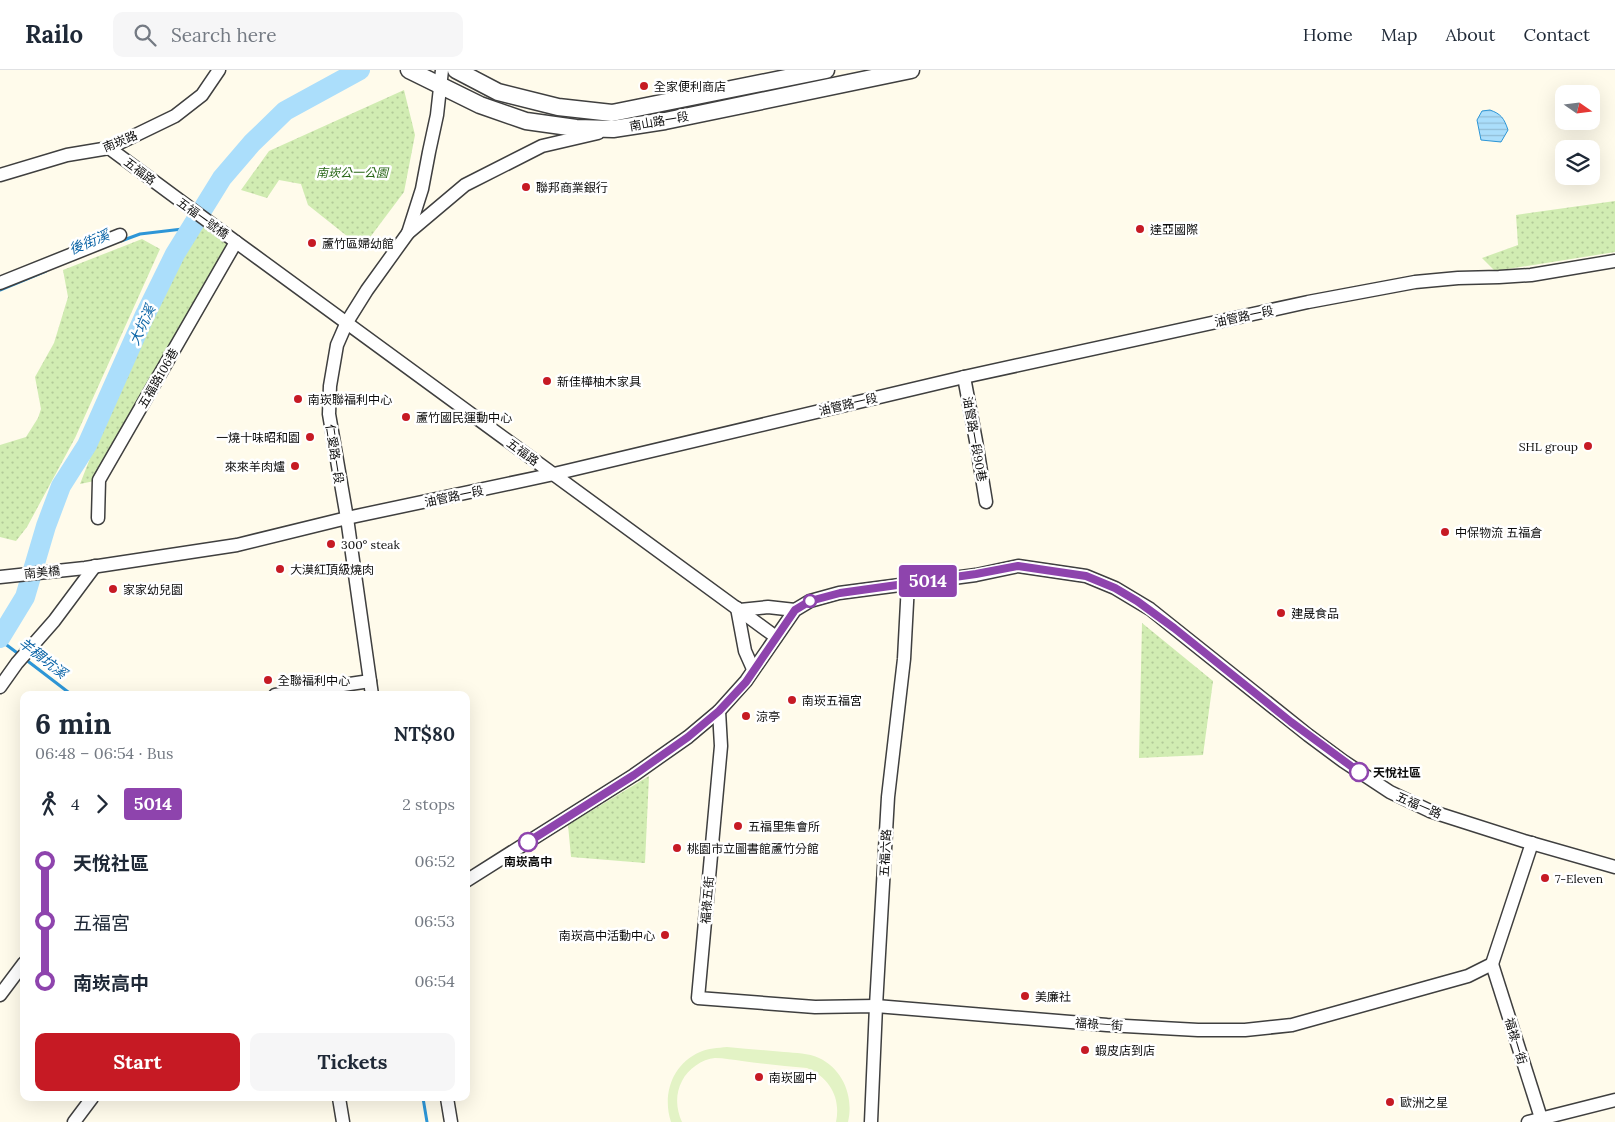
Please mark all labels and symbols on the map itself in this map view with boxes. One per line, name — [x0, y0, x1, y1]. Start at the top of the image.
place label: 全家便利商店 — [654, 79, 726, 94]
marker: 全家便利商店 — [638, 80, 650, 92]
north arrow — [1555, 85, 1600, 130]
street label: 南山路一段 — [628, 108, 690, 134]
street label: 南崁路 — [100, 127, 140, 155]
street label: 五福路 — [121, 154, 159, 188]
park label: 南崁公一公園 — [316, 165, 390, 180]
place label: 聯邦商業銀行 — [536, 180, 608, 195]
marker: 聯邦商業銀行 — [520, 181, 532, 193]
street label: 五福一號橋 — [174, 194, 232, 242]
place label: 達亞國際 — [1150, 222, 1198, 237]
marker: 達亞國際 — [1134, 223, 1146, 235]
water label: 後街溪 — [66, 225, 114, 258]
place label: 蘆竹區婦幼館 — [322, 236, 394, 251]
marker: 蘆竹區婦幼館 — [306, 237, 318, 249]
water label: 大坑溪 — [125, 300, 160, 348]
street label: 油管路一段 — [1213, 302, 1275, 330]
street label: 五福路106巷 — [135, 345, 181, 411]
place label: 新佳樺柚木家具 — [557, 374, 641, 389]
marker: 新佳樺柚木家具 — [541, 375, 553, 387]
street label: 油管路一段 — [817, 390, 879, 418]
place label: 南崁聯福利中心 — [308, 392, 392, 407]
marker: 南崁聯福利中心 — [292, 393, 304, 405]
street label: 油管路一段90巷 — [960, 395, 990, 483]
place label: 蘆竹國民運動中心 — [416, 410, 512, 425]
marker: 蘆竹國民運動中心 — [400, 411, 412, 423]
street label: 仁愛路一段 — [323, 423, 347, 485]
place label: 一燒十味昭和園 — [216, 430, 300, 445]
marker: 一燒十味昭和園 — [304, 431, 316, 443]
street label: 五福路 — [504, 435, 542, 469]
place label: SHL group — [1519, 439, 1578, 454]
marker: SHL group — [1582, 440, 1594, 452]
place label: 來來羊肉爐 — [225, 459, 285, 474]
marker: 來來羊肉爐 — [289, 460, 301, 472]
street label: 油管路一段 — [423, 482, 485, 510]
place label: 中保物流 五福倉 — [1455, 525, 1542, 540]
marker: 中保物流 五福倉 — [1439, 526, 1451, 538]
place label: 300° steak — [341, 537, 400, 552]
marker: 300° steak — [325, 538, 337, 550]
place label: 大漠紅頂級燒肉 — [290, 562, 374, 577]
street label: 南美橋 — [23, 563, 61, 581]
marker: 大漠紅頂級燒肉 — [274, 563, 286, 575]
line badge: 5014 — [893, 565, 963, 597]
place label: 家家幼兒園 — [123, 582, 183, 597]
marker: 家家幼兒園 — [107, 583, 119, 595]
unlabelled marker — [803, 594, 817, 608]
place label: 建晟食品 — [1291, 606, 1339, 621]
marker: 建晟食品 — [1275, 607, 1287, 619]
water label: 羊稠坑溪 — [15, 634, 72, 684]
place label: 全聯福利中心 — [278, 673, 350, 688]
marker: 全聯福利中心 — [262, 674, 274, 686]
place label: 南崁五福宮 — [802, 693, 862, 708]
marker: 南崁五福宮 — [786, 694, 798, 706]
place label: 涼亭 — [756, 709, 780, 724]
marker: 涼亭 — [740, 710, 752, 722]
marker: 天悅社區 — [1349, 762, 1369, 782]
place label: 天悅社區 — [1373, 765, 1421, 780]
street label: 五福一路 — [1394, 789, 1444, 821]
place label: 五福里集會所 — [748, 819, 820, 834]
marker: 五福里集會所 — [732, 820, 744, 832]
street label: 五福六路 — [876, 829, 894, 877]
marker: 南崁高中 — [518, 832, 538, 852]
place label: 桃園市立圖書館蘆竹分館 — [687, 841, 819, 856]
marker: 桃園市立圖書館蘆竹分館 — [671, 842, 683, 854]
place label: 南崁高中 — [504, 854, 552, 869]
place label: 7-Eleven — [1555, 871, 1603, 886]
marker: 7-Eleven — [1539, 872, 1551, 884]
street label: 福祿五街 — [697, 875, 717, 925]
place label: 南崁高中活動中心 — [559, 928, 655, 943]
marker: 南崁高中活動中心 — [659, 929, 671, 941]
place label: 美廉社 — [1035, 989, 1071, 1004]
marker: 美廉社 — [1019, 990, 1031, 1002]
street label: 福祿一街 — [1075, 1015, 1123, 1033]
street label: 福祿一街 — [1502, 1016, 1530, 1066]
place label: 蝦皮店到店 — [1095, 1043, 1155, 1058]
marker: 蝦皮店到店 — [1079, 1044, 1091, 1056]
place label: 南崁國中 — [769, 1070, 817, 1085]
marker: 南崁國中 — [753, 1071, 765, 1083]
place label: 歐洲之星 — [1400, 1095, 1448, 1110]
marker: 歐洲之星 — [1384, 1096, 1396, 1108]

